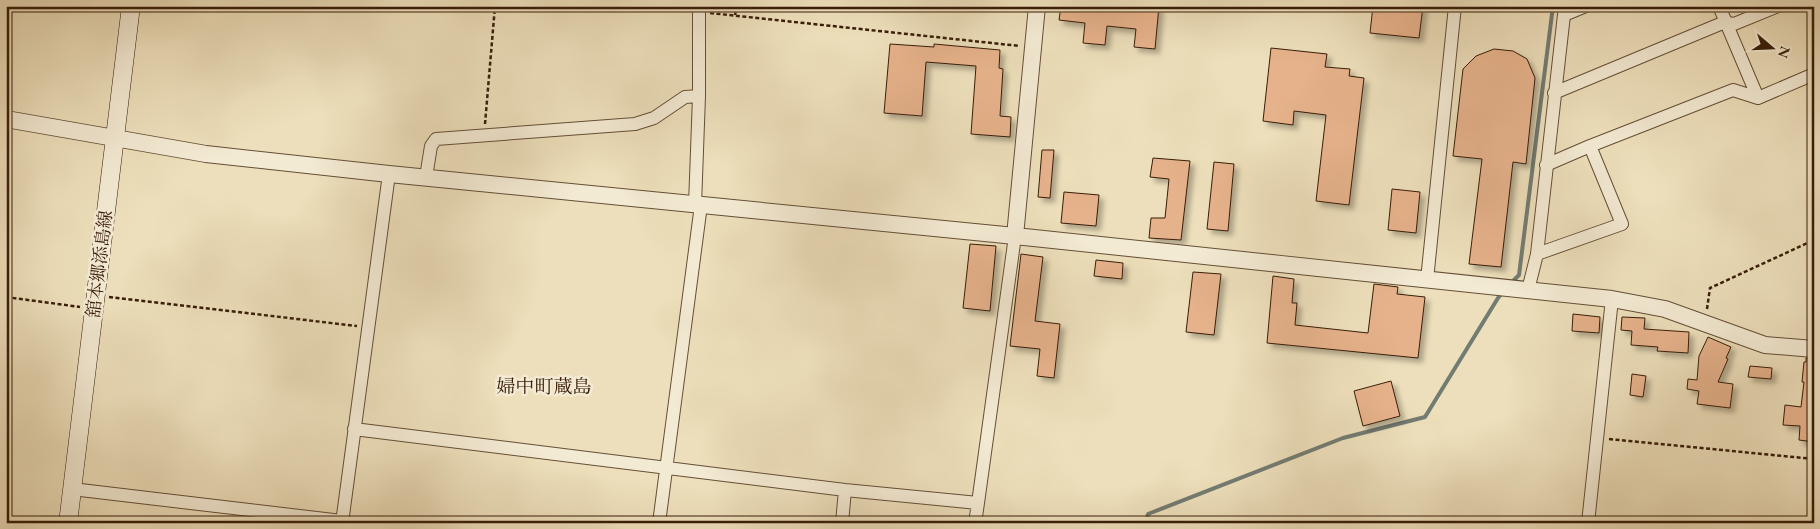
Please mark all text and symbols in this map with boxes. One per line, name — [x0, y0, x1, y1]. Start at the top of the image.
north arrow — [1748, 22, 1798, 72]
text: N — [1774, 44, 1795, 61]
street label: 舘本郷添島線 — [81, 209, 117, 319]
district label: 婦中町蔵島 — [496, 374, 592, 399]

